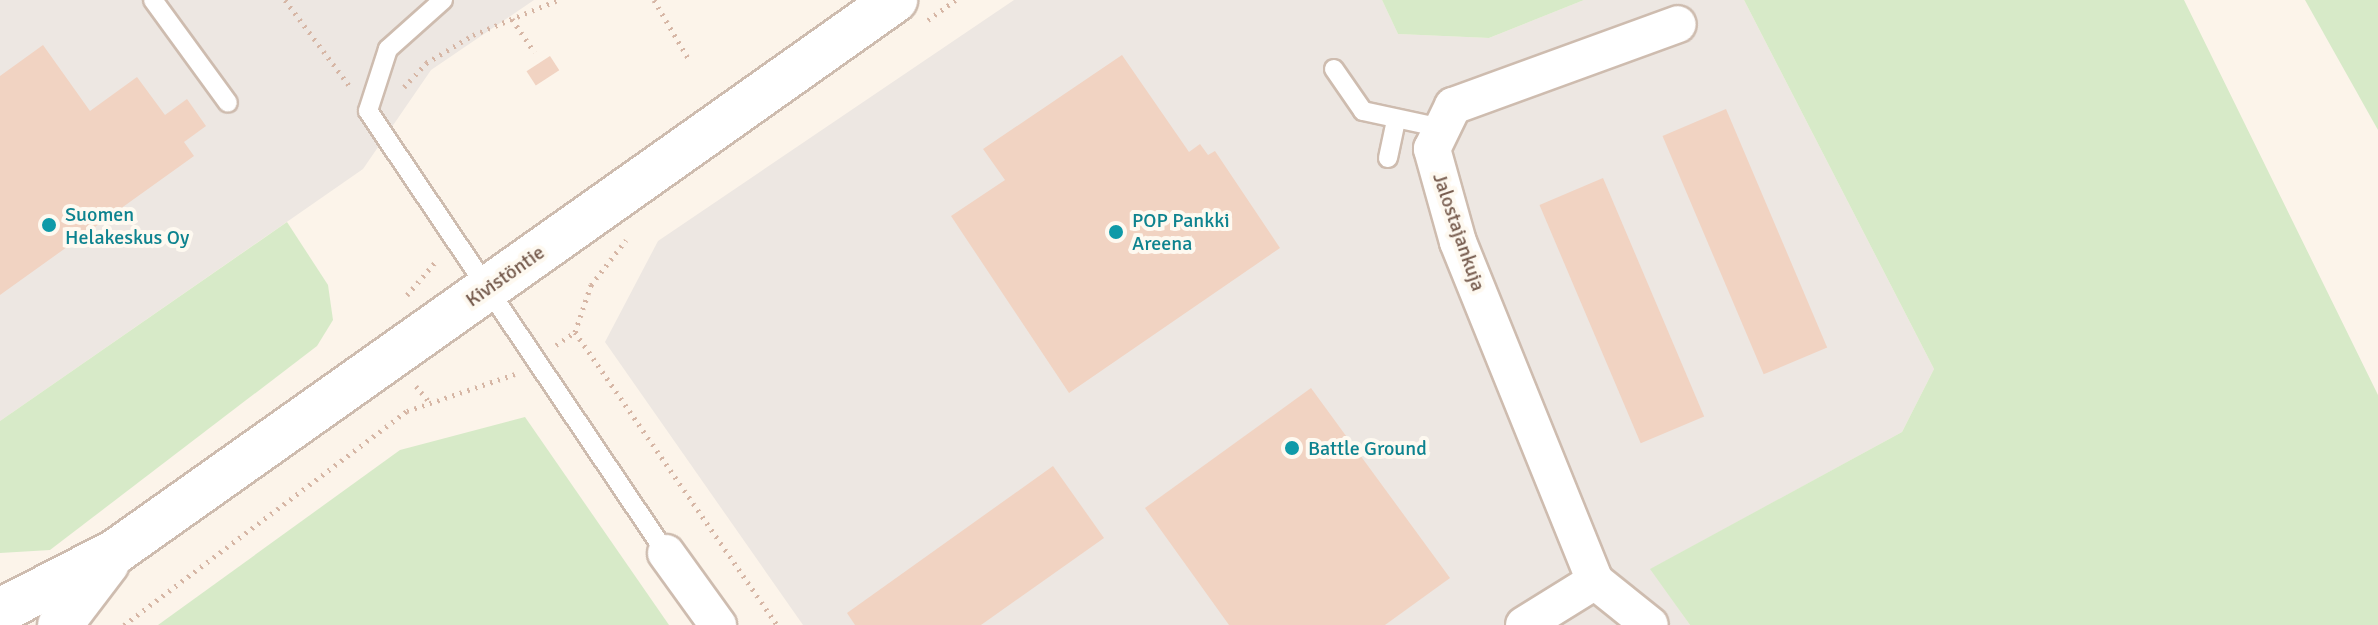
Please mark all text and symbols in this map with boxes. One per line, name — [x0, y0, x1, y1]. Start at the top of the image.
street label: Jalostajankuja — [1428, 170, 1490, 294]
place label: Suomen Helakeskus Oy — [65, 202, 189, 249]
place label: POP Pankki Areena — [1132, 208, 1230, 255]
marker: Suomen Helakeskus Oy — [40, 216, 58, 234]
marker: POP Pankki Areena — [1107, 223, 1125, 241]
street label: Kivistöntie — [461, 240, 549, 312]
place label: Battle Ground — [1308, 436, 1427, 460]
marker: Battle Ground — [1283, 439, 1301, 457]

